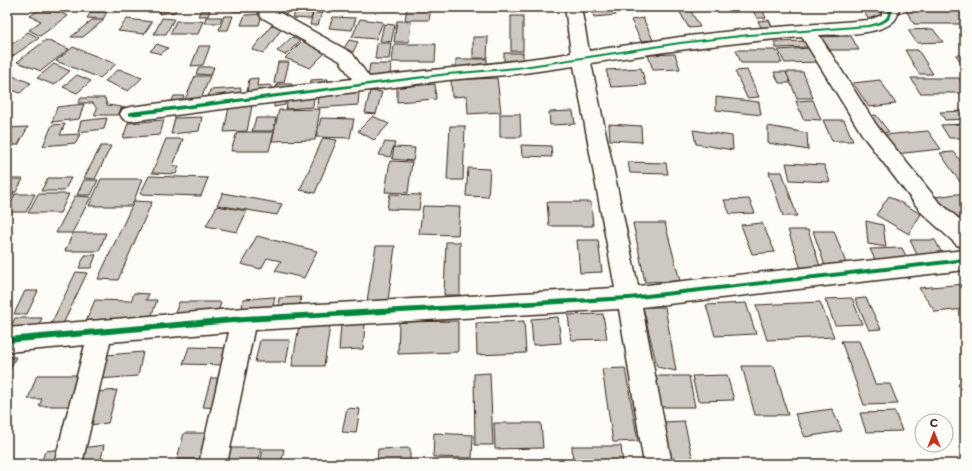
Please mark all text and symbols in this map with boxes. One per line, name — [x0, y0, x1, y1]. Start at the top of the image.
north arrow — [914, 413, 954, 453]
text: С — [930, 414, 938, 431]

